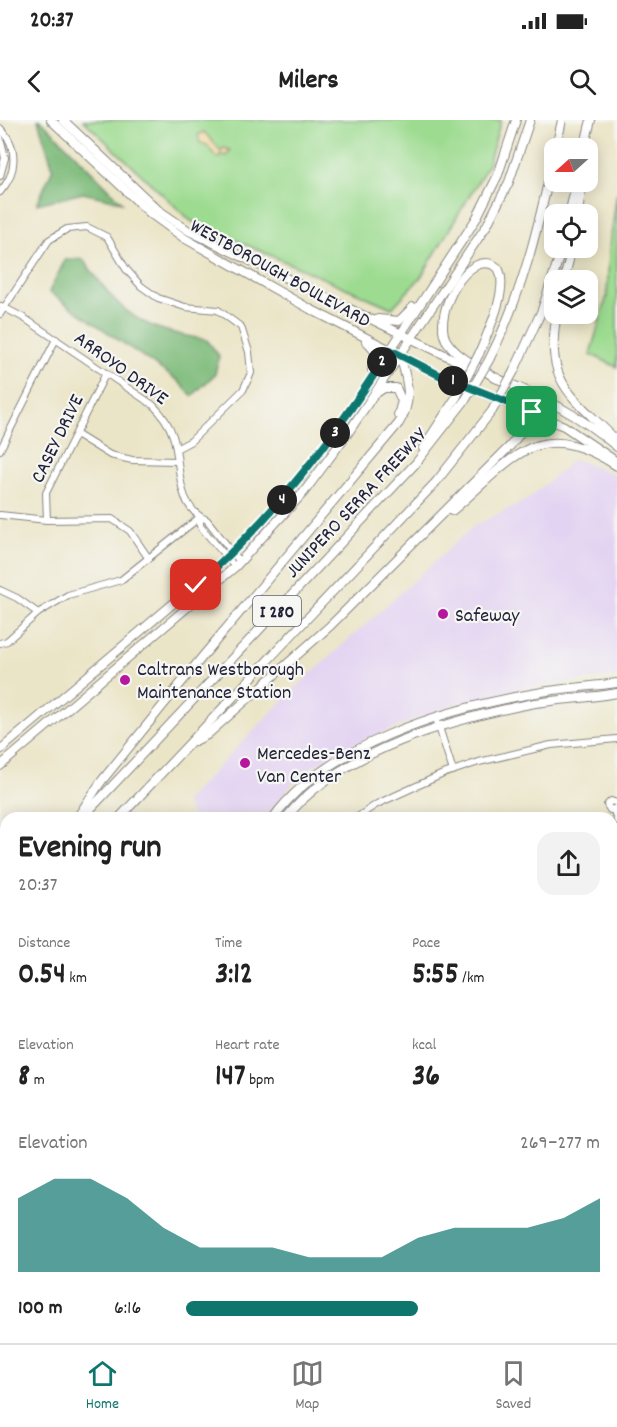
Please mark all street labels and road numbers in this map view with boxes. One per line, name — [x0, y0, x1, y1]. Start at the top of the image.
street label: WESTBOROUGH BOULEVARD — [184, 213, 375, 336]
street label: ARROYO DRIVE — [67, 326, 173, 413]
street label: CASEY DRIVE — [25, 390, 92, 488]
street label: JUNIPERO SERRA FREEWAY — [280, 422, 435, 585]
road number: I 280 — [253, 596, 301, 626]

